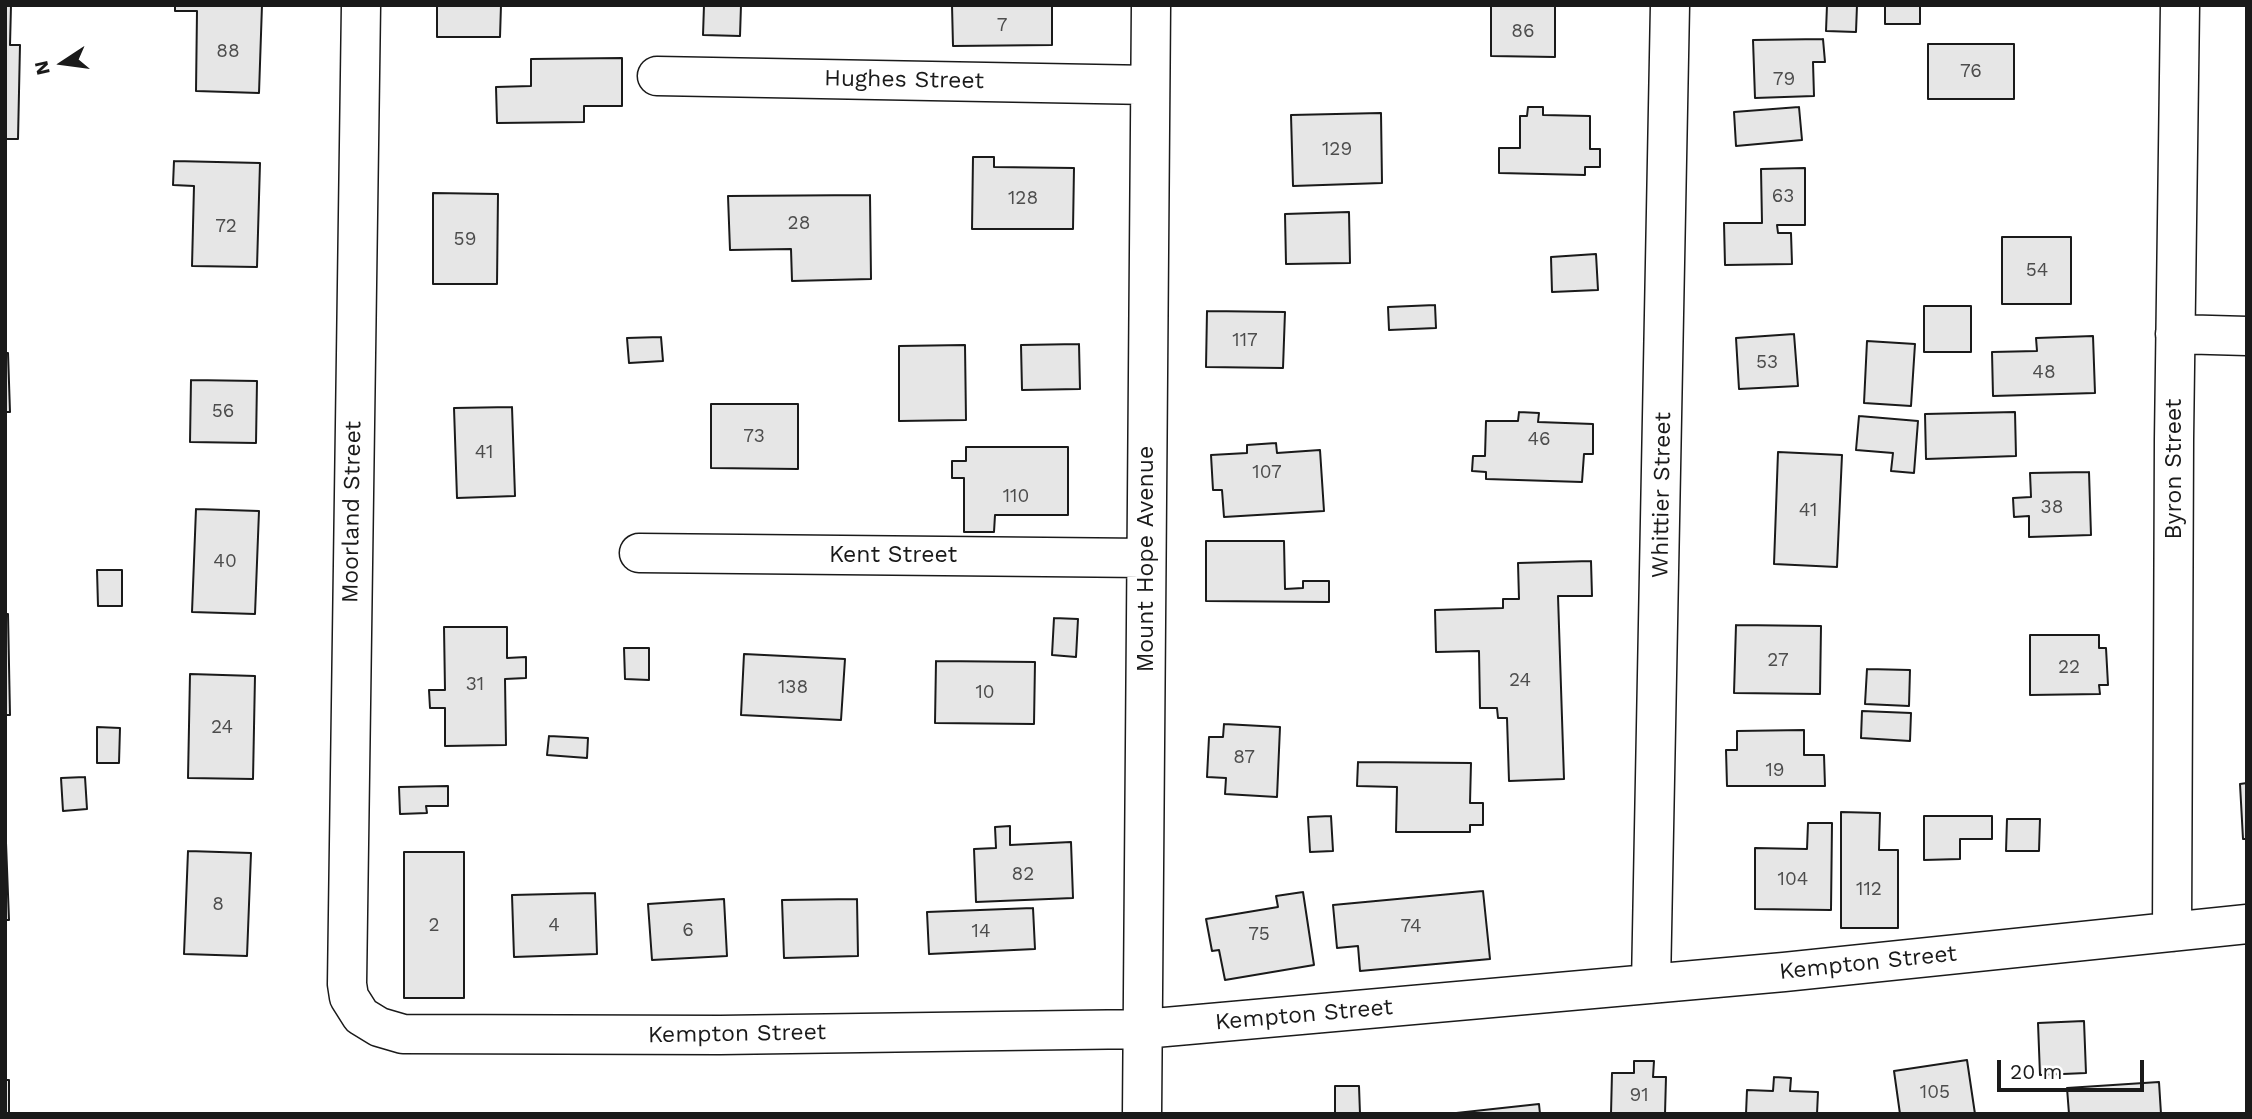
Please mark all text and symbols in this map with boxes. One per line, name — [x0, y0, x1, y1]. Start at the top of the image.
house number: 7 — [997, 14, 1007, 36]
house number: 86 — [1511, 20, 1535, 42]
north arrow — [28, 28, 98, 98]
house number: 88 — [216, 40, 240, 62]
text: N — [29, 58, 55, 77]
house number: 76 — [1960, 60, 1982, 82]
street label: Hughes Street — [824, 65, 984, 95]
house number: 79 — [1773, 68, 1795, 90]
house number: 129 — [1322, 138, 1352, 160]
house number: 63 — [1772, 185, 1794, 207]
house number: 128 — [1008, 187, 1038, 209]
house number: 28 — [788, 212, 810, 234]
house number: 72 — [215, 215, 237, 237]
house number: 59 — [454, 228, 476, 250]
house number: 54 — [2026, 259, 2048, 281]
house number: 117 — [1232, 329, 1258, 351]
house number: 53 — [1756, 351, 1778, 373]
house number: 48 — [2032, 361, 2056, 383]
street label: Byron Street — [2160, 398, 2188, 540]
house number: 56 — [212, 400, 234, 422]
street label: Whittier Street — [1647, 412, 1677, 578]
street label: Moorland Street — [337, 421, 367, 603]
house number: 73 — [743, 425, 765, 447]
house number: 46 — [1527, 428, 1551, 450]
house number: 41 — [475, 441, 493, 463]
street label: Mount Hope Avenue — [1132, 446, 1160, 672]
house number: 107 — [1252, 461, 1282, 483]
house number: 110 — [1003, 485, 1029, 507]
house number: 38 — [2041, 496, 2063, 518]
house number: 41 — [1799, 499, 1817, 521]
street label: Kent Street — [829, 541, 957, 569]
house number: 40 — [213, 550, 237, 572]
house number: 27 — [1767, 649, 1789, 671]
house number: 22 — [2058, 656, 2080, 678]
house number: 24 — [1509, 669, 1531, 691]
house number: 31 — [466, 673, 484, 695]
house number: 138 — [778, 676, 808, 698]
house number: 10 — [975, 681, 995, 703]
house number: 24 — [211, 716, 233, 738]
house number: 87 — [1233, 746, 1255, 768]
house number: 19 — [1765, 759, 1785, 781]
house number: 82 — [1012, 863, 1034, 885]
house number: 104 — [1778, 868, 1808, 890]
house number: 112 — [1856, 878, 1882, 900]
house number: 8 — [212, 893, 224, 915]
house number: 2 — [428, 914, 440, 936]
house number: 4 — [548, 914, 560, 936]
house number: 74 — [1401, 915, 1421, 937]
house number: 6 — [682, 919, 694, 941]
house number: 14 — [971, 920, 991, 942]
house number: 75 — [1248, 923, 1270, 945]
street label: Kempton Street — [1778, 940, 1958, 986]
street label: Kempton Street — [1214, 993, 1394, 1037]
street label: Kempton Street — [648, 1019, 826, 1049]
scale bar — [2000, 1046, 2147, 1090]
text: 20 m — [2010, 1059, 2062, 1084]
house number: 105 — [1920, 1081, 1950, 1103]
house number: 91 — [1629, 1084, 1649, 1106]

